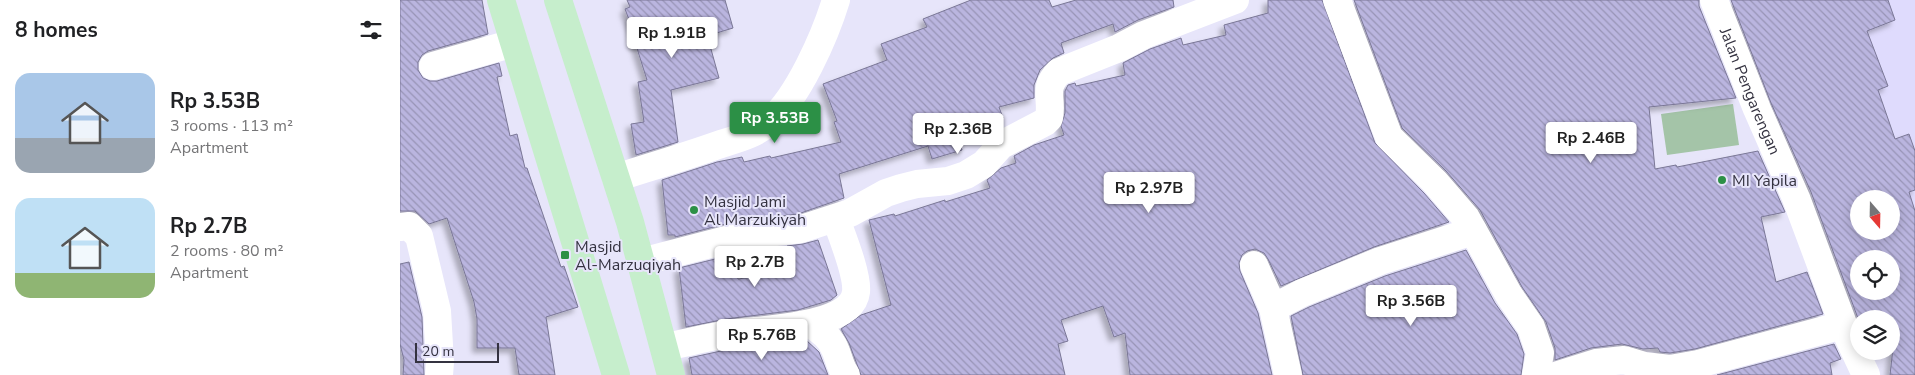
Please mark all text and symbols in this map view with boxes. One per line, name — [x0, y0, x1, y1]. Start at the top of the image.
text: 8 homes — [15, 16, 98, 44]
icon: filters — [357, 16, 385, 44]
pin: Rp 1.91B — [620, 17, 724, 59]
text: Rp 1.91B — [638, 22, 706, 44]
street label: Jalan Pengarengan — [1714, 23, 1786, 158]
text: Rp 3.53B — [170, 87, 260, 115]
icon: home — [55, 93, 115, 153]
pin: Rp 3.53B — [723, 102, 827, 144]
text: Rp 3.53B — [741, 107, 809, 129]
pin: Rp 2.36B — [906, 112, 1010, 155]
text: 3 rooms · 113 m² — [170, 115, 293, 137]
text: Rp 2.36B — [924, 118, 992, 140]
pin: Rp 2.46B — [1539, 121, 1643, 164]
text: Rp 2.46B — [1557, 127, 1625, 149]
text: Apartment — [170, 137, 248, 159]
place label: MI Yapila — [1732, 170, 1797, 192]
pin: Rp 2.97B — [1097, 172, 1201, 214]
marker: MI Yapila — [1716, 174, 1728, 186]
text: Rp 2.97B — [1115, 177, 1183, 199]
north arrow — [1850, 190, 1900, 240]
map controls — [1850, 190, 1900, 360]
place label: Masjid Jami Al Marzukiyah — [704, 191, 806, 231]
marker: Masjid Jami Al Marzukiyah — [688, 204, 700, 216]
text: Rp 2.7B — [170, 212, 248, 240]
icon: home — [55, 218, 115, 278]
place label: Masjid Al-Marzuqiyah — [575, 236, 681, 276]
text: 2 rooms · 80 m² — [170, 240, 283, 262]
pin: Rp 2.7B — [709, 246, 801, 288]
marker: Masjid Al-Marzuqiyah — [559, 249, 571, 261]
button: locate — [1850, 250, 1900, 300]
text: Rp 2.7B — [725, 251, 785, 273]
text: Apartment — [170, 262, 248, 284]
pin: Rp 3.56B — [1359, 284, 1463, 327]
text: Rp 3.56B — [1377, 290, 1445, 312]
button: layers — [1850, 310, 1900, 360]
pin: Rp 5.76B — [710, 318, 814, 361]
text: Rp 5.76B — [728, 324, 796, 346]
scale bar — [415, 340, 499, 363]
text: 20 m — [422, 342, 454, 361]

